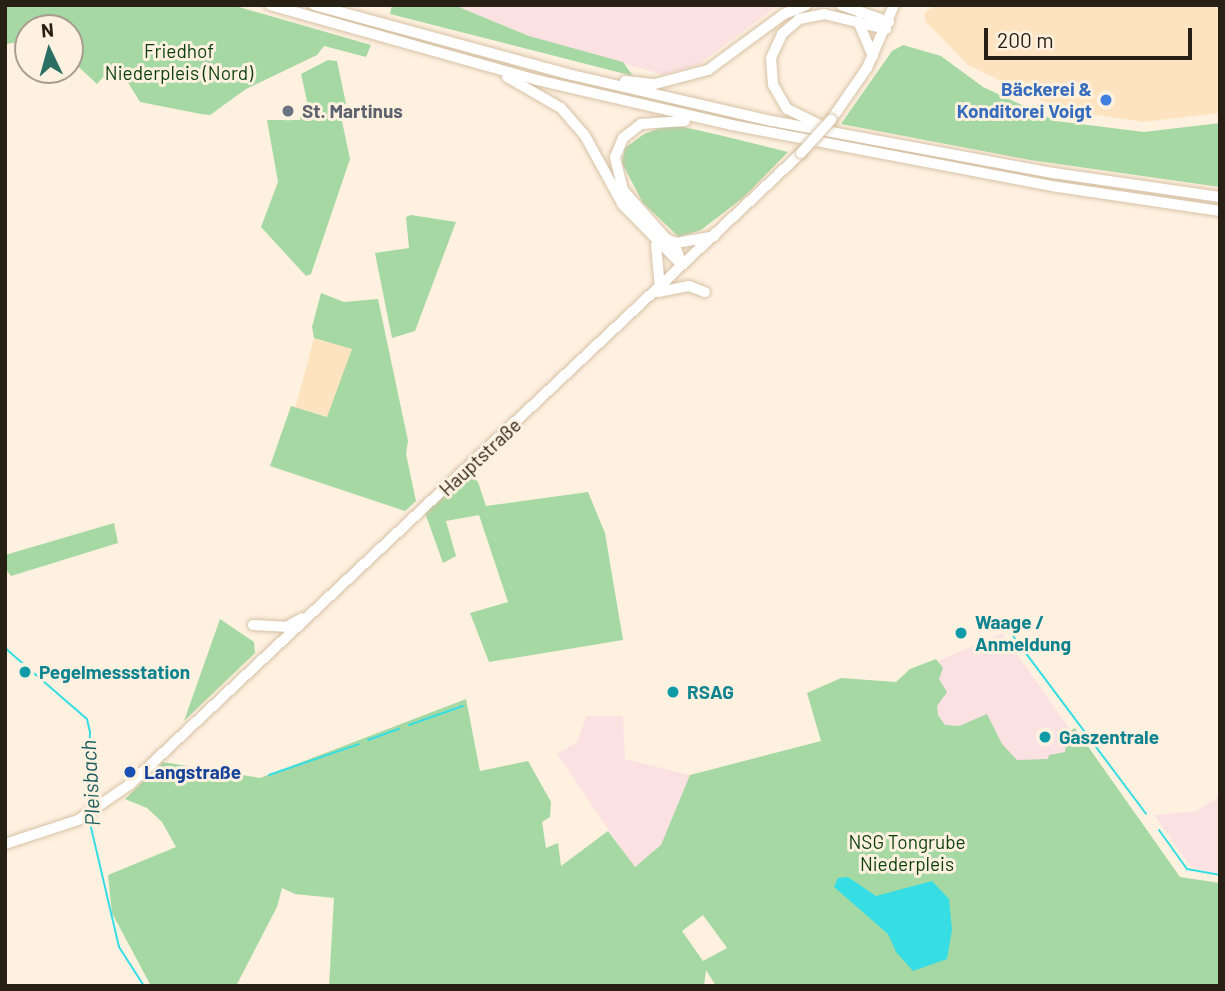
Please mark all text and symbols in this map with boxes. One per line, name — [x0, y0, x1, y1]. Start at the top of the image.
north arrow — [14, 14, 84, 84]
scale bar — [987, 14, 1195, 58]
text: N — [40, 18, 55, 42]
text: 200 m — [997, 27, 1054, 52]
park label: Friedhof Niederpleis (Nord) — [105, 40, 253, 84]
place label: Bäckerei & Konditorei Voigt — [957, 78, 1092, 122]
marker: Bäckerei & Konditorei Voigt — [1098, 92, 1114, 108]
place label: St. Martinus — [302, 100, 403, 122]
marker: St. Martinus — [280, 103, 296, 119]
street label: Hauptstraße — [435, 414, 525, 500]
place label: Waage / Anmeldung — [975, 611, 1071, 655]
marker: Waage / Anmeldung — [953, 625, 969, 641]
place label: Pegelmessstation — [39, 661, 190, 683]
marker: Pegelmessstation — [17, 664, 33, 680]
place label: RSAG — [687, 681, 734, 703]
marker: RSAG — [665, 684, 681, 700]
place label: Gaszentrale — [1059, 726, 1159, 748]
marker: Gaszentrale — [1037, 729, 1053, 745]
water label: Pleisbach — [75, 739, 105, 827]
place label: Langstraße — [144, 761, 241, 783]
marker: Langstraße — [122, 764, 138, 780]
park label: NSG Tongrube Niederpleis — [848, 831, 966, 875]

